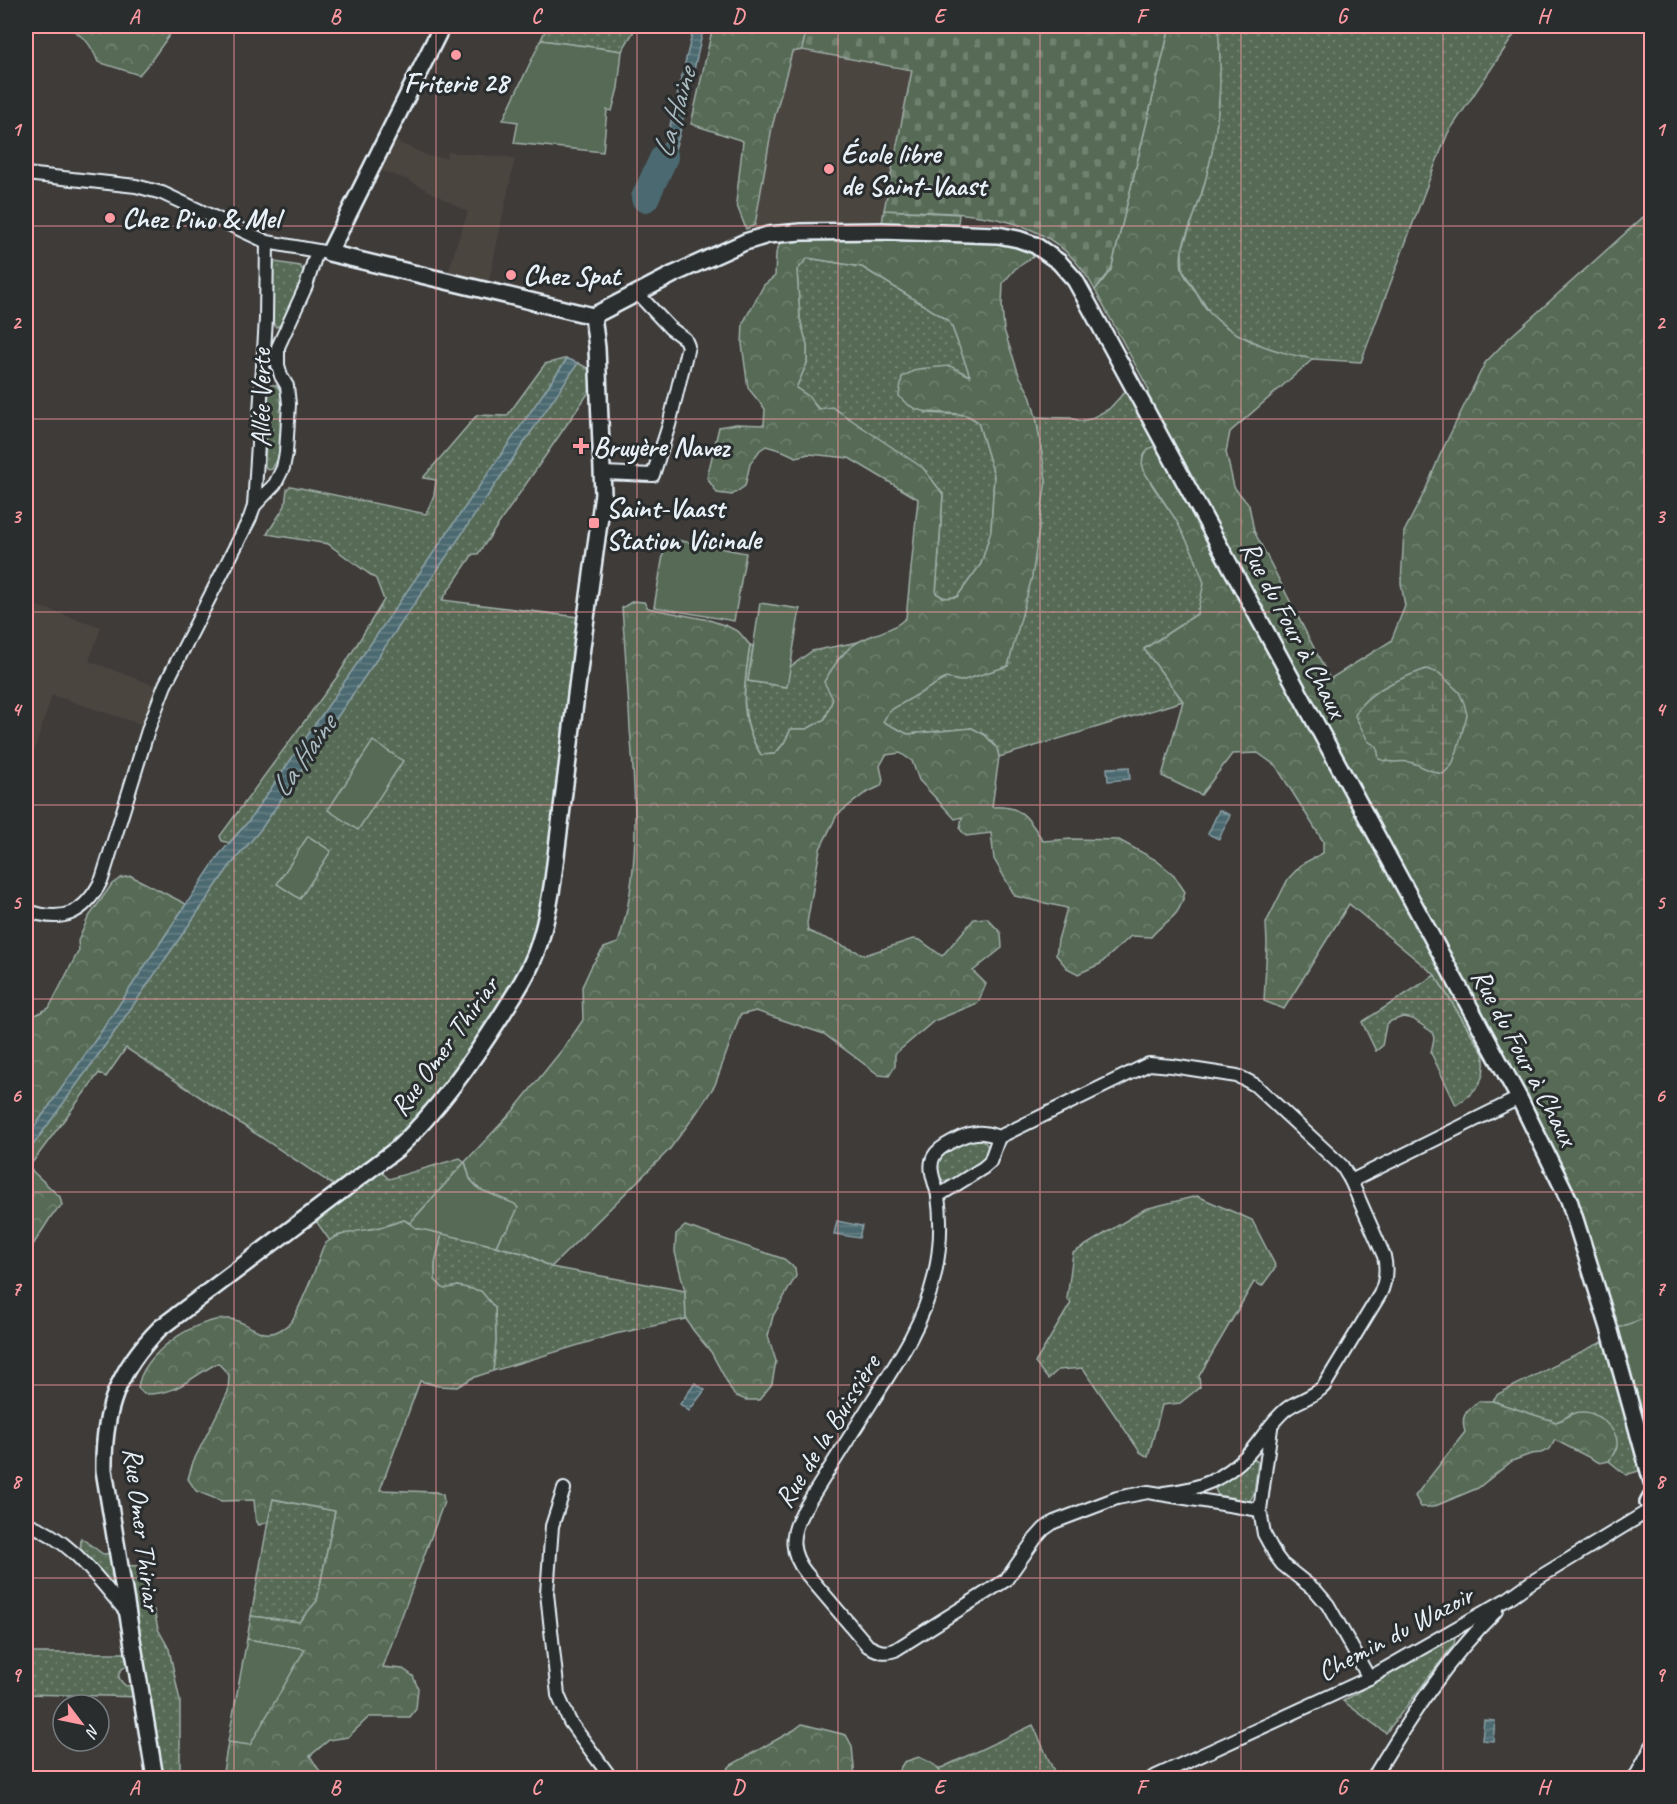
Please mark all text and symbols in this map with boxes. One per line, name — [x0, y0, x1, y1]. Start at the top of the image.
text: A — [129, 4, 141, 29]
text: B — [330, 4, 342, 29]
text: C — [531, 4, 543, 29]
text: D — [732, 4, 746, 29]
text: E — [934, 4, 948, 29]
text: F — [1136, 4, 1150, 29]
text: G — [1337, 4, 1350, 29]
text: H — [1537, 4, 1552, 29]
marker: Friterie 28 — [449, 48, 463, 62]
water label: La Haine — [643, 60, 706, 162]
place label: Friterie 28 — [404, 65, 511, 100]
text: 1 — [12, 117, 23, 142]
text: 1 — [1656, 117, 1667, 142]
place label: École libre de Saint-Vaast — [841, 136, 990, 203]
marker: École libre de Saint-Vaast — [822, 162, 836, 176]
place label: Chez Pino & Mel — [122, 201, 286, 236]
marker: Chez Pino & Mel — [103, 211, 117, 225]
place label: Chez Spat — [523, 258, 622, 293]
marker: Chez Spat — [504, 268, 518, 282]
text: 2 — [12, 310, 23, 335]
text: 2 — [1656, 310, 1667, 335]
street label: Allée Verte — [243, 347, 278, 447]
place label: Bruyère Navez — [593, 429, 731, 465]
marker: Bruyère Navez — [574, 439, 588, 453]
place label: Saint-Vaast Station Vicinale — [606, 490, 763, 557]
text: 3 — [12, 504, 23, 529]
text: 3 — [1656, 504, 1667, 529]
marker: Saint-Vaast Station Vicinale — [587, 516, 601, 530]
street label: Rue du Four à Chaux — [1233, 535, 1356, 726]
text: 4 — [12, 697, 24, 722]
text: 4 — [1656, 697, 1668, 722]
water label: La Haine — [261, 704, 347, 804]
text: 5 — [12, 890, 23, 915]
text: 5 — [1656, 890, 1667, 915]
street label: Rue du Four à Chaux — [1464, 963, 1587, 1154]
street label: Rue Omer Thiriar — [382, 968, 508, 1123]
text: 6 — [11, 1083, 22, 1108]
text: 6 — [1655, 1083, 1666, 1108]
text: 7 — [12, 1276, 23, 1301]
text: 7 — [1656, 1276, 1667, 1301]
street label: Rue de la Buissière — [766, 1346, 889, 1514]
street label: Rue Omer Thiriar — [116, 1445, 171, 1615]
text: 8 — [12, 1469, 24, 1494]
text: 8 — [1656, 1469, 1668, 1494]
street label: Chemin du Wazoir — [1311, 1576, 1481, 1689]
text: 9 — [12, 1662, 23, 1687]
text: 9 — [1656, 1662, 1667, 1687]
north arrow — [51, 1693, 111, 1753]
text: N — [80, 1721, 104, 1743]
text: A — [129, 1775, 141, 1800]
text: B — [330, 1775, 342, 1800]
text: C — [531, 1775, 543, 1800]
text: D — [732, 1775, 746, 1800]
text: E — [934, 1775, 948, 1800]
text: F — [1136, 1775, 1150, 1800]
text: G — [1337, 1775, 1350, 1800]
text: H — [1537, 1775, 1552, 1800]

